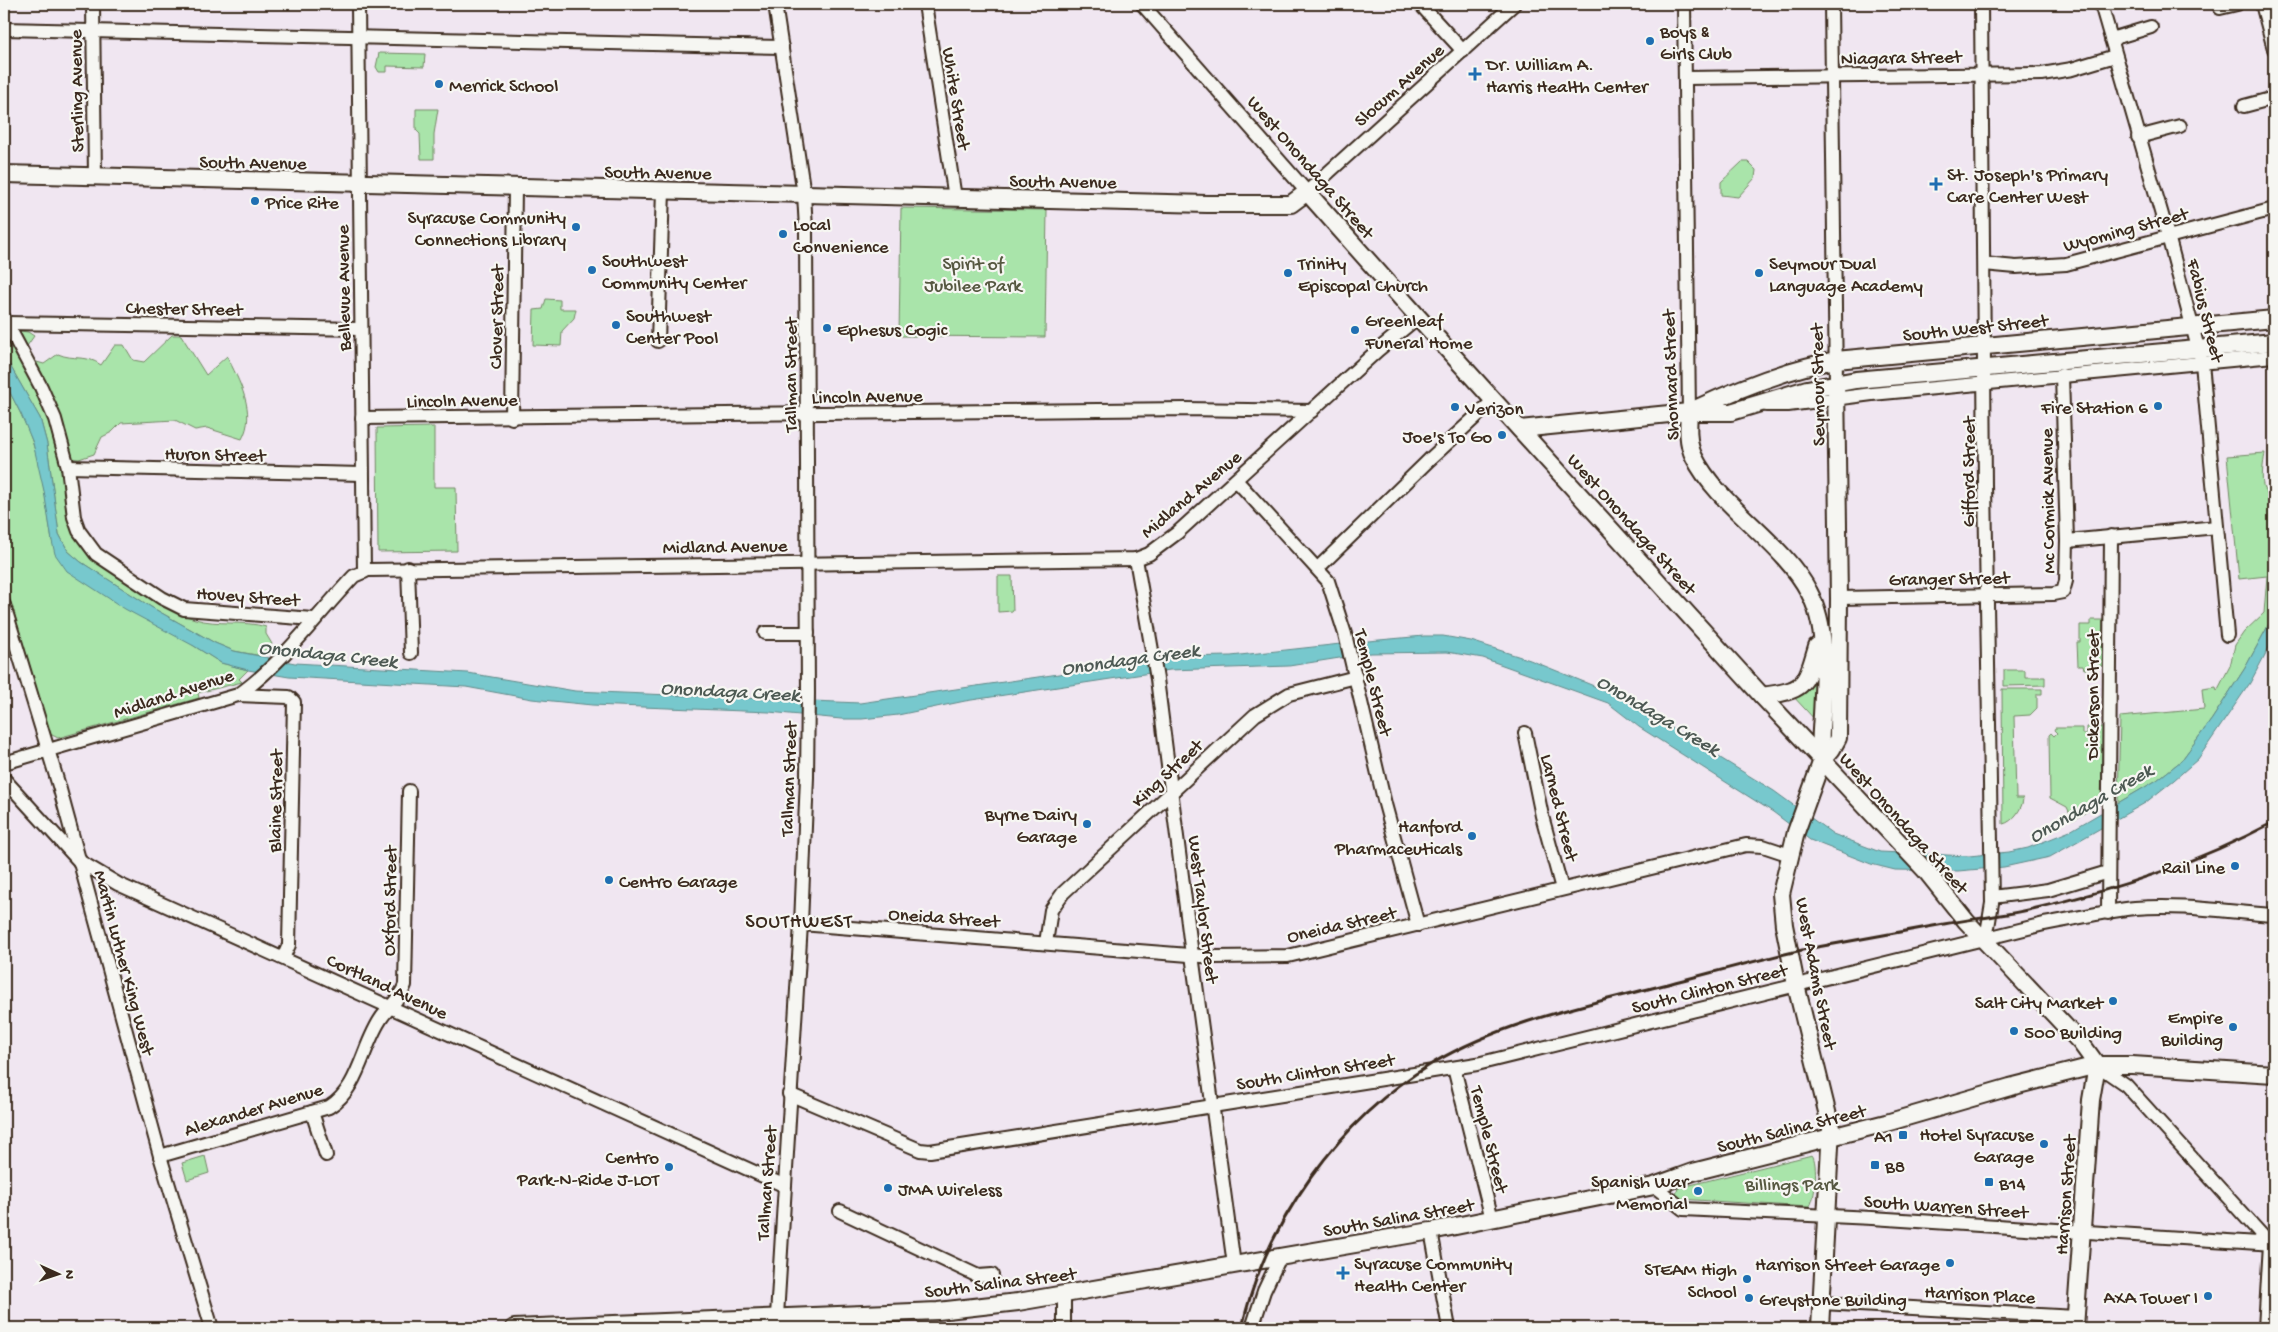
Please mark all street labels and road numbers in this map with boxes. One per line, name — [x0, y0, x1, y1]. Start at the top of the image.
street label: Sterling Avenue — [66, 29, 91, 153]
street label: Slocum Avenue — [1351, 40, 1450, 133]
street label: White Street — [935, 46, 974, 154]
street label: Niagara Street — [1840, 47, 1964, 72]
street label: West Onondaga Street — [1241, 92, 1379, 247]
street label: South Avenue — [199, 152, 307, 177]
street label: South Avenue — [604, 162, 712, 187]
street label: South Avenue — [1009, 171, 1117, 196]
street label: Wyoming Street — [2061, 203, 2193, 259]
street label: Bellevue Avenue — [333, 224, 358, 352]
street label: Fabius Street — [2179, 256, 2228, 367]
street label: Clover Street — [486, 262, 511, 369]
street label: Chester Street — [125, 298, 245, 323]
street label: Shonnard Street — [1659, 307, 1686, 440]
street label: South West Street — [1902, 310, 2051, 349]
street label: Tallman Street — [781, 316, 804, 433]
street label: Seymour Street — [1807, 321, 1832, 446]
street label: Lincoln Avenue — [811, 386, 923, 411]
street label: Lincoln Avenue — [406, 390, 518, 415]
street label: Gifford Street — [1959, 414, 1982, 527]
street label: Mc Cormick Avenue — [2037, 428, 2062, 574]
street label: Huron Street — [164, 444, 268, 469]
street label: Midland Avenue — [1137, 447, 1248, 545]
street label: West Onondaga Street — [1561, 450, 1702, 603]
street label: Midland Avenue — [662, 536, 788, 561]
street label: Granger Street — [1888, 568, 2012, 593]
street label: Hovey Street — [195, 583, 302, 614]
street label: Temple Street — [1347, 626, 1397, 741]
street label: Dickerson Street — [2083, 628, 2106, 762]
street label: Midland Avenue — [111, 665, 237, 726]
street label: Tallman Street — [777, 719, 804, 838]
street label: King Street — [1128, 734, 1211, 814]
street label: Blaine Street — [265, 747, 290, 854]
street label: West Onondaga Street — [1833, 749, 1974, 902]
street label: Larned Street — [1533, 752, 1583, 866]
street label: West Taylor Street — [1181, 834, 1222, 987]
street label: Oxford Street — [379, 844, 404, 956]
street label: Martin Luther King West — [87, 868, 159, 1060]
street label: West Adams Street — [1789, 896, 1841, 1054]
street label: Oneida Street — [1285, 902, 1401, 950]
street label: Oneida Street — [887, 904, 1002, 935]
street label: Cortland Avenue — [322, 950, 451, 1026]
street label: South Clinton Street — [1630, 959, 1792, 1021]
street label: South Clinton Street — [1235, 1049, 1398, 1097]
street label: Alexander Avenue — [182, 1079, 326, 1143]
street label: Temple Street — [1463, 1083, 1513, 1198]
street label: South Salina Street — [1715, 1100, 1871, 1160]
street label: Tallman Street — [753, 1123, 784, 1242]
street label: Harrison Street — [2052, 1132, 2083, 1256]
street label: South Warren Street — [1863, 1191, 2031, 1226]
street label: South Salina Street — [1322, 1194, 1478, 1244]
street label: South Salina Street — [923, 1263, 1080, 1305]
street label: Harrison Place — [1924, 1282, 2036, 1311]

